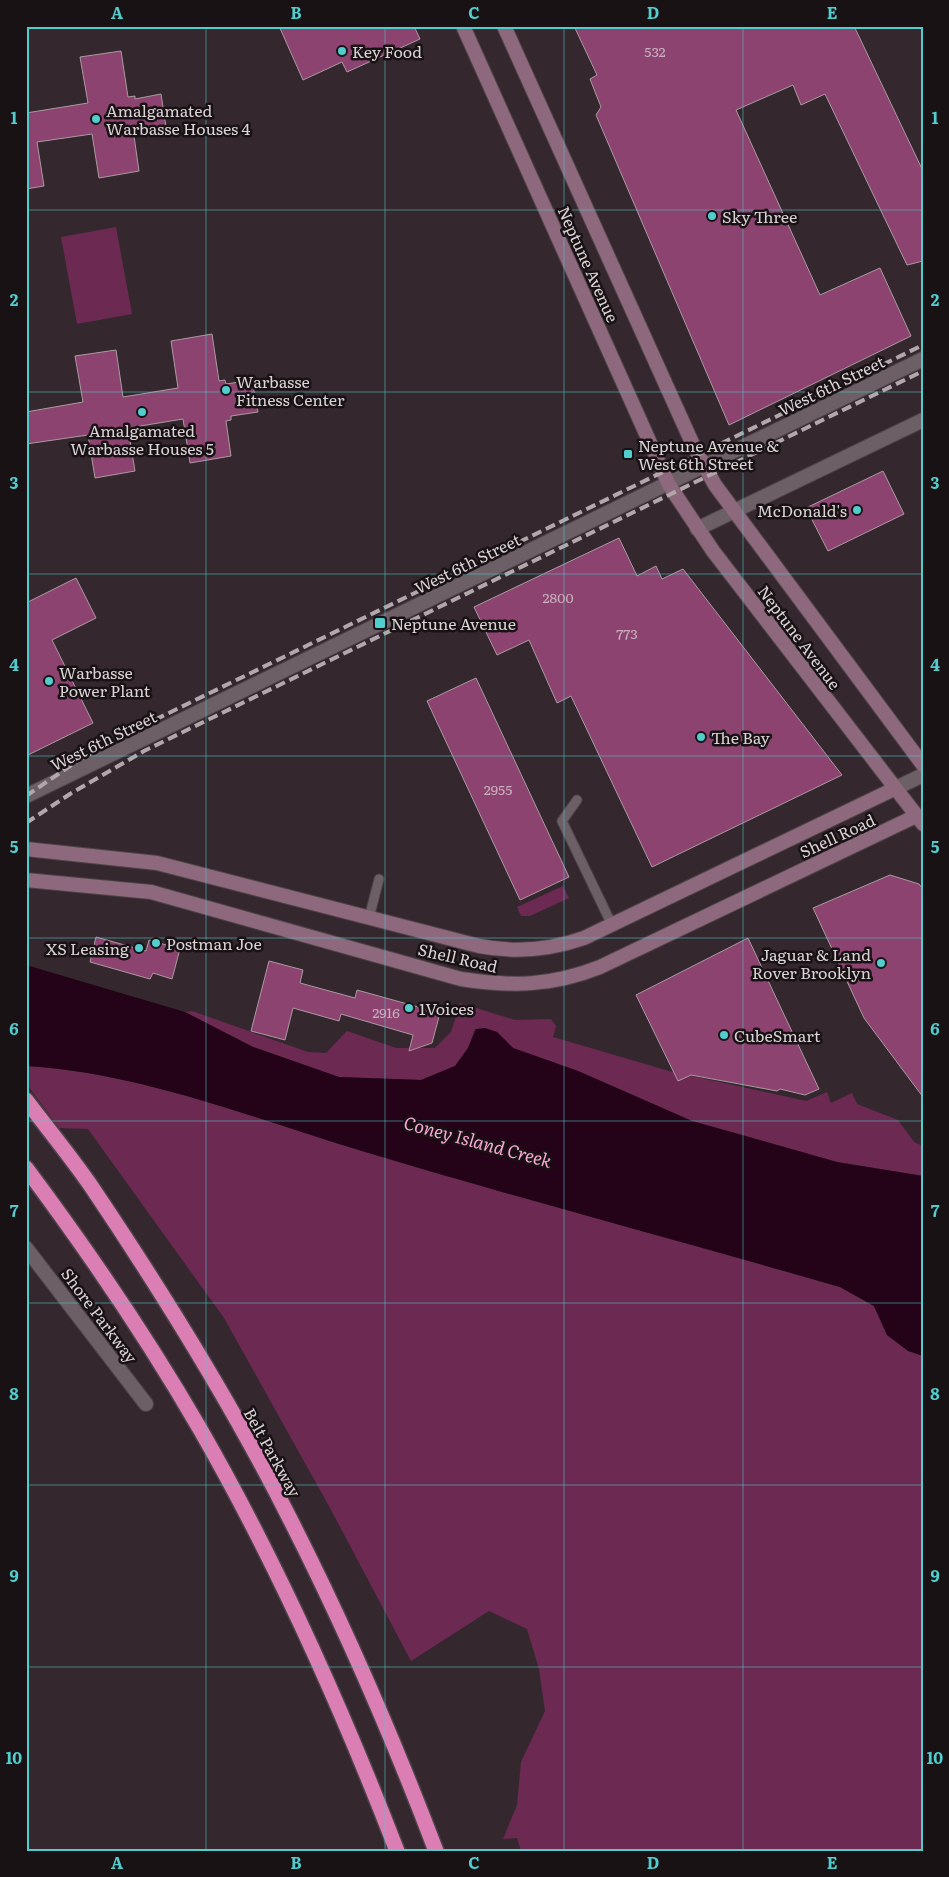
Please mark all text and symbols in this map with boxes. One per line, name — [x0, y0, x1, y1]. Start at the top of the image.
text: A — [111, 0, 123, 24]
text: B — [290, 0, 302, 24]
text: C — [468, 0, 480, 24]
text: D — [647, 0, 659, 24]
text: E — [827, 0, 838, 24]
place label: Key Food — [352, 39, 422, 63]
house number: 532 — [644, 41, 666, 61]
marker: Key Food — [336, 45, 348, 57]
place label: Amalgamated Warbasse Houses 4 — [106, 98, 251, 140]
text: 1 — [11, 105, 18, 129]
text: 1 — [932, 105, 939, 129]
marker: Amalgamated Warbasse Houses 4 — [90, 113, 102, 125]
street label: Neptune Avenue — [553, 202, 625, 326]
place label: Sky Three — [722, 204, 797, 228]
marker: Sky Three — [706, 210, 718, 222]
text: 2 — [10, 287, 19, 311]
text: 2 — [931, 287, 940, 311]
street label: West 6th Street — [774, 349, 889, 421]
place label: Warbasse Fitness Center — [236, 369, 345, 411]
marker: Warbasse Fitness Center — [220, 384, 232, 396]
marker: Amalgamated Warbasse Houses 5 — [136, 406, 148, 418]
place label: Amalgamated Warbasse Houses 5 — [70, 418, 214, 460]
place label: Neptune Avenue & West 6th Street — [638, 433, 779, 475]
marker: Neptune Avenue & West 6th Street — [622, 448, 634, 460]
text: 3 — [10, 470, 19, 494]
text: 3 — [931, 470, 940, 494]
place label: McDonald's — [757, 498, 847, 522]
marker: McDonald's — [851, 504, 863, 516]
street label: West 6th Street — [410, 527, 525, 599]
street label: Neptune Avenue — [753, 580, 847, 694]
house number: 2800 — [543, 587, 574, 607]
place label: Neptune Avenue — [391, 611, 516, 635]
marker: Neptune Avenue — [373, 616, 387, 630]
house number: 773 — [616, 623, 638, 643]
text: 4 — [9, 652, 19, 676]
text: 4 — [930, 652, 940, 676]
place label: Warbasse Power Plant — [59, 660, 151, 702]
marker: Warbasse Power Plant — [43, 675, 55, 687]
street label: West 6th Street — [46, 704, 161, 776]
place label: The Bay — [711, 725, 770, 749]
marker: The Bay — [695, 731, 707, 743]
house number: 2955 — [484, 779, 512, 799]
street label: Shell Road — [795, 807, 879, 863]
text: 5 — [10, 834, 19, 858]
text: 5 — [931, 834, 940, 858]
place label: Postman Joe — [166, 931, 262, 955]
place label: XS Leasing — [46, 936, 129, 960]
street label: Shell Road — [416, 936, 500, 978]
marker: Postman Joe — [150, 937, 162, 949]
marker: XS Leasing — [133, 942, 145, 954]
place label: Jaguar & Land Rover Brooklyn — [752, 942, 871, 984]
marker: Jaguar & Land Rover Brooklyn — [875, 957, 887, 969]
place label: 1Voices — [419, 996, 474, 1020]
house number: 2916 — [372, 1002, 400, 1022]
marker: 1Voices — [403, 1002, 415, 1014]
text: 6 — [9, 1016, 19, 1040]
text: 6 — [930, 1016, 940, 1040]
place label: CubeSmart — [734, 1023, 821, 1047]
marker: CubeSmart — [718, 1029, 730, 1041]
water label: Coney Island Creek — [401, 1108, 555, 1174]
text: 7 — [10, 1198, 19, 1222]
text: 7 — [931, 1198, 940, 1222]
street label: Shore Parkway — [56, 1262, 144, 1368]
text: 8 — [9, 1381, 19, 1405]
text: 8 — [930, 1381, 940, 1405]
street label: Belt Parkway — [239, 1403, 308, 1502]
text: 9 — [9, 1563, 19, 1587]
text: 9 — [930, 1563, 940, 1587]
text: 10 — [6, 1745, 22, 1769]
text: 10 — [927, 1745, 943, 1769]
text: A — [111, 1850, 123, 1874]
text: B — [290, 1850, 302, 1874]
text: C — [468, 1850, 480, 1874]
text: D — [647, 1850, 659, 1874]
text: E — [827, 1850, 838, 1874]

